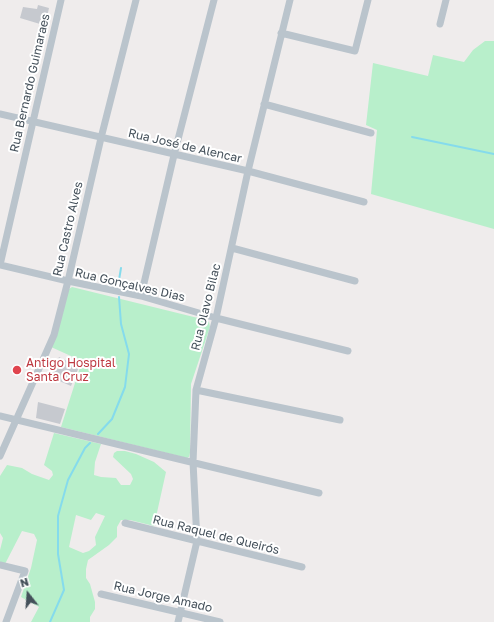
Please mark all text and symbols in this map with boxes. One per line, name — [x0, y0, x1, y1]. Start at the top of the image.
street label: Rua Bernardo Guimaraes — [7, 12, 53, 154]
street label: Rua José de Alencar — [127, 126, 243, 166]
street label: Rua Castro Alves — [50, 180, 86, 278]
street label: Rua Olavo Bilac — [188, 262, 224, 352]
street label: Rua Gonçalves Dias — [74, 265, 186, 305]
place label: Antigo Hospital Santa Cruz — [26, 356, 116, 384]
marker: Antigo Hospital Santa Cruz — [11, 364, 23, 376]
street label: Rua Raquel de Queirós — [151, 512, 281, 558]
north arrow — [8, 574, 48, 614]
text: N — [18, 575, 30, 589]
street label: Rua Jorge Amado — [112, 579, 214, 615]

